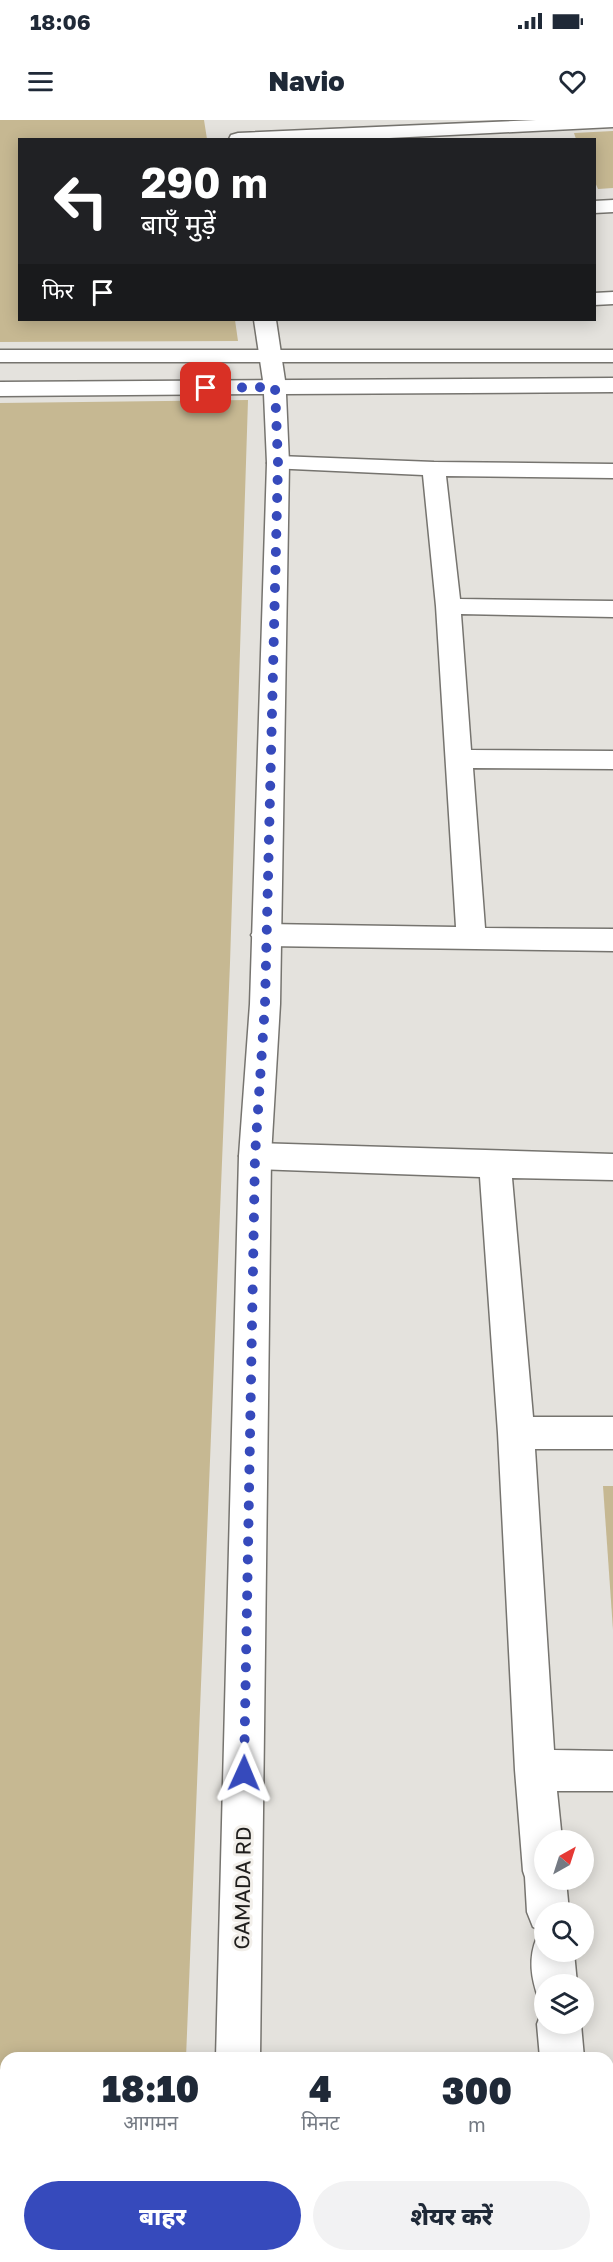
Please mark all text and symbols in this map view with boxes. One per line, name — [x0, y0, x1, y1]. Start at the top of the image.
text: 18:06 — [30, 8, 91, 35]
icon: menu — [24, 65, 57, 98]
text: Navio — [268, 65, 345, 97]
icon: heart — [556, 65, 589, 98]
text: 290 m — [141, 157, 268, 207]
icon: left — [42, 162, 120, 240]
text: बाएँ मुड़ें — [141, 208, 216, 240]
icon: arrive — [86, 276, 119, 309]
text: फिर — [42, 277, 74, 304]
pin — [180, 362, 231, 413]
icon: arrive — [189, 371, 222, 404]
position arrow — [212, 1741, 276, 1805]
street label: GAMADA RD — [228, 1826, 256, 1950]
north arrow — [534, 1830, 594, 1890]
map controls — [534, 1830, 594, 2034]
button: search — [534, 1902, 594, 1962]
button: layers — [534, 1974, 594, 2034]
text: 18:10 — [102, 2067, 199, 2110]
text: 4 — [309, 2067, 332, 2110]
text: 300 — [442, 2069, 512, 2112]
text: आगमन — [123, 2110, 178, 2134]
text: मिनट — [301, 2110, 340, 2134]
text: m — [468, 2112, 486, 2136]
button: बाहर — [24, 2181, 301, 2250]
button: शेयर करें — [313, 2181, 590, 2250]

